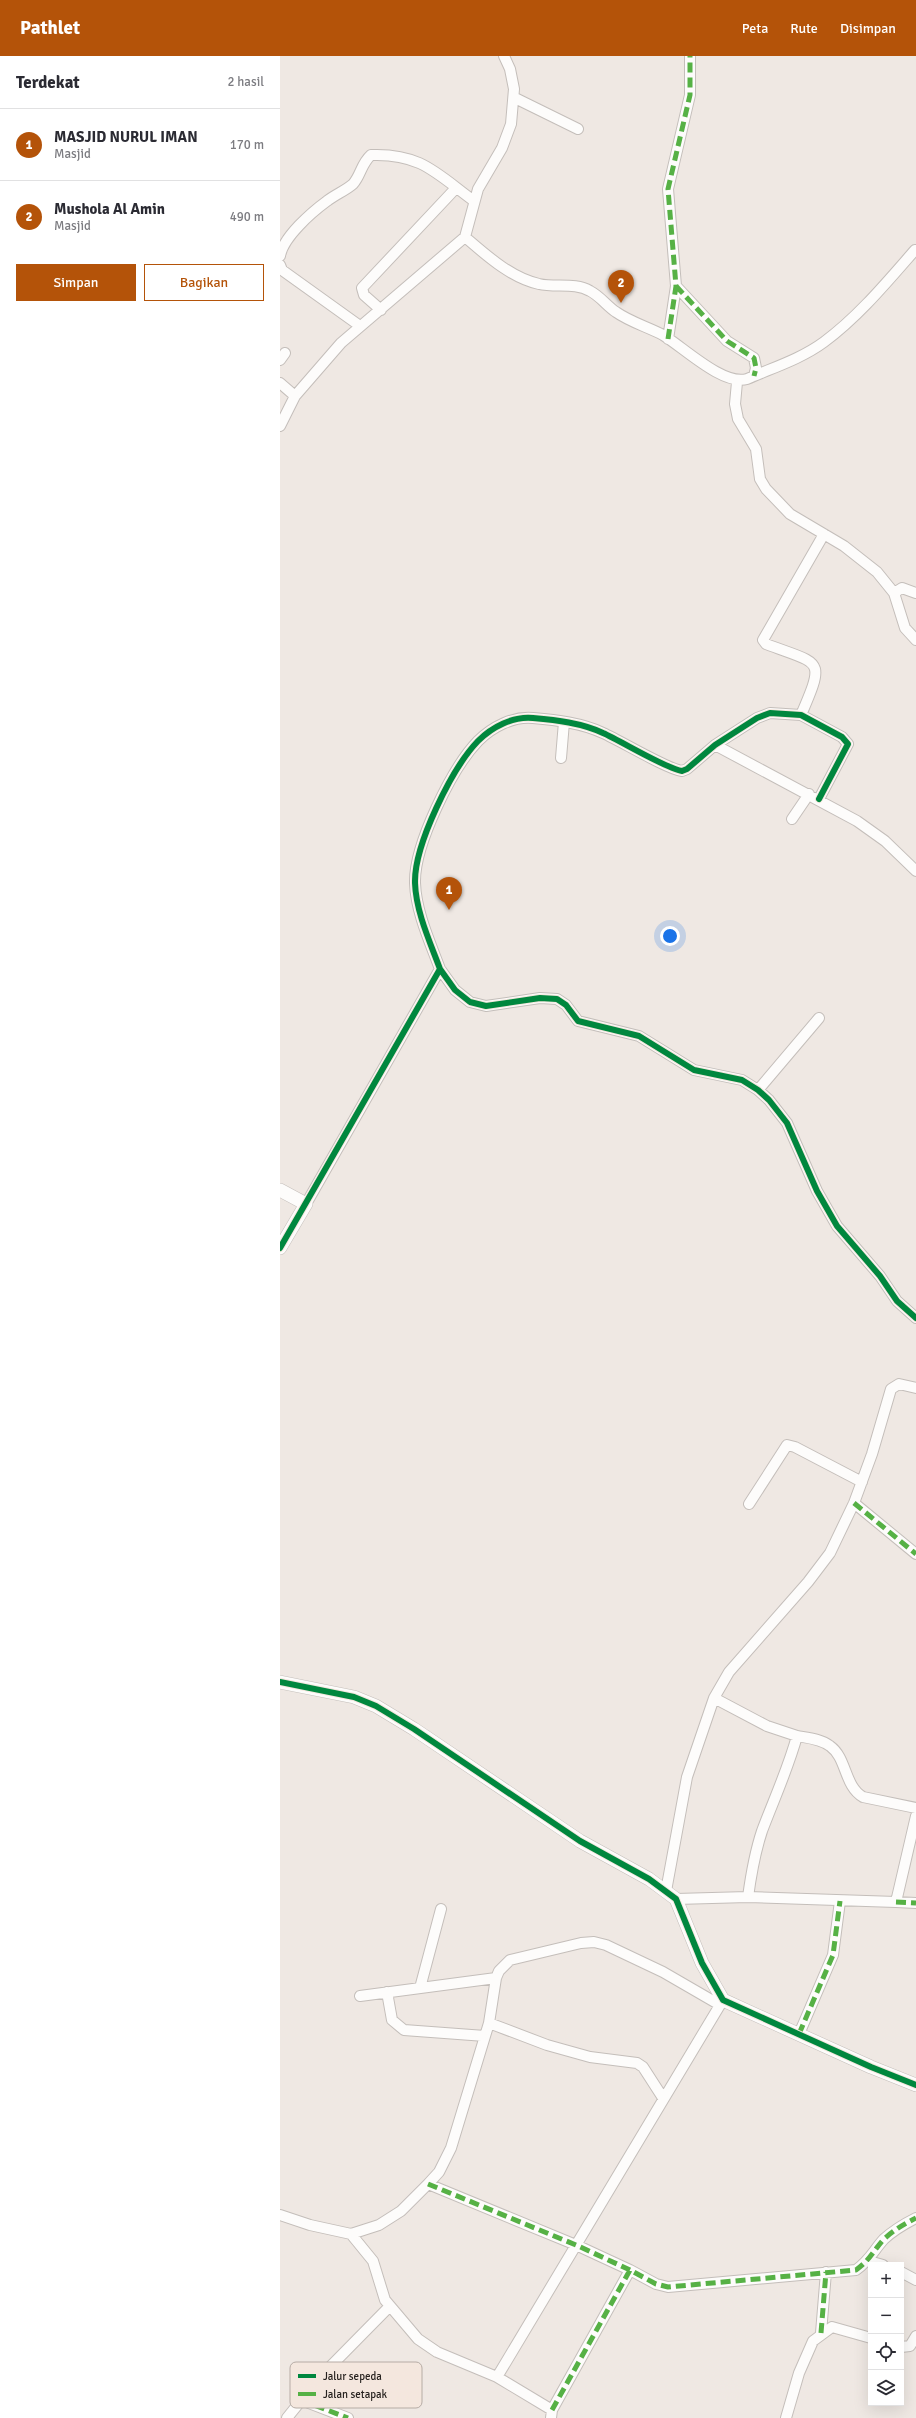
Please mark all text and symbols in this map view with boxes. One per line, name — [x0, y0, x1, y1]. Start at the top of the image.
text: Pathlet — [20, 16, 80, 40]
text: Peta — [742, 20, 768, 37]
text: Rute — [790, 20, 818, 37]
text: Disimpan — [840, 20, 896, 37]
text: Terdekat — [16, 72, 80, 93]
text: 2 hasil — [227, 74, 264, 90]
text: MASJID NURUL IMAN — [54, 128, 198, 146]
text: 1 — [25, 137, 33, 153]
text: 170 m — [230, 137, 264, 153]
text: Masjid — [54, 146, 91, 162]
text: Mushola Al Amin — [54, 200, 165, 218]
text: 2 — [25, 209, 33, 225]
text: 490 m — [230, 209, 264, 225]
text: Masjid — [54, 218, 91, 234]
button: Simpan — [16, 264, 136, 301]
button: Bagikan — [144, 264, 264, 301]
pin: 2 — [608, 270, 634, 303]
pin: 1 — [436, 877, 462, 910]
your location — [660, 926, 680, 946]
map controls — [868, 2262, 904, 2406]
button: + — [868, 2262, 904, 2298]
button: − — [868, 2298, 904, 2334]
button: locate — [868, 2334, 904, 2370]
legend — [290, 2362, 422, 2408]
text: Jalur sepeda — [323, 2370, 382, 2383]
button: layers — [868, 2370, 904, 2406]
text: Jalan setapak — [323, 2388, 388, 2401]

